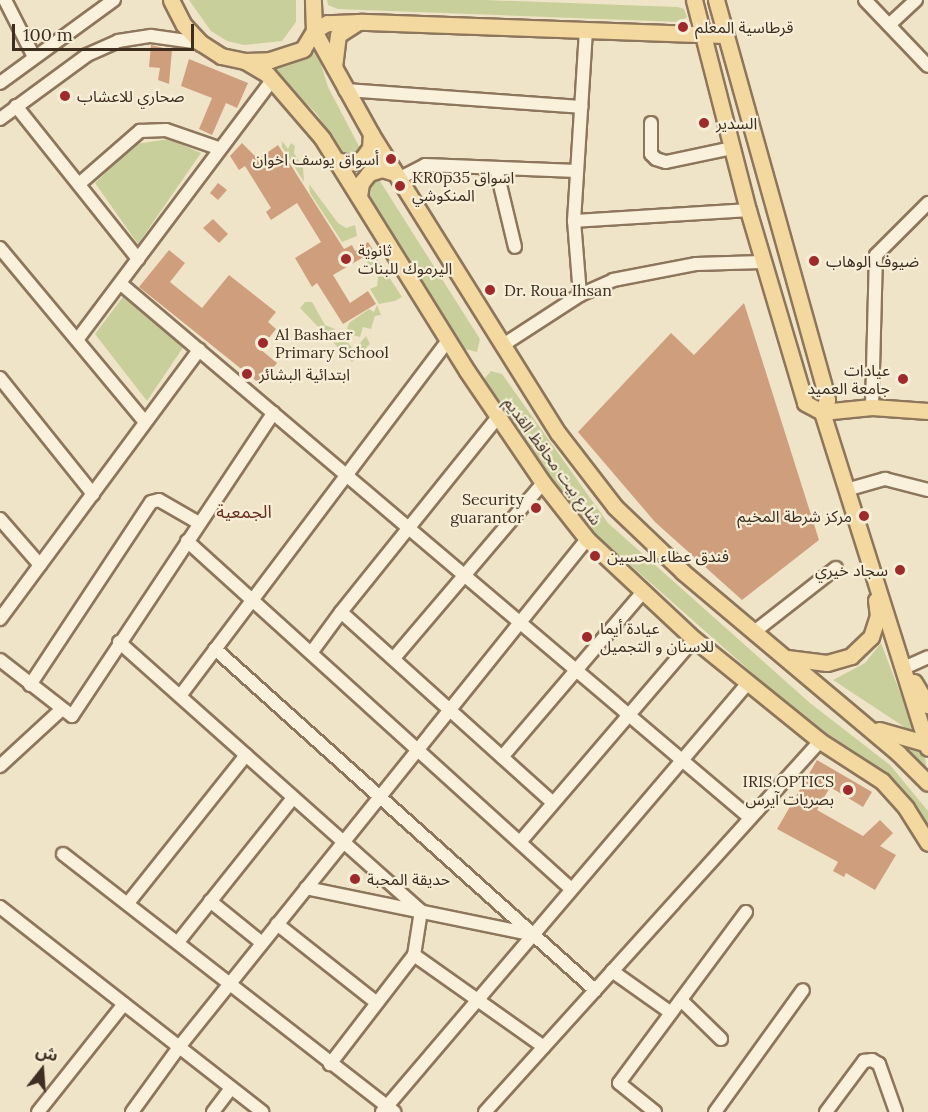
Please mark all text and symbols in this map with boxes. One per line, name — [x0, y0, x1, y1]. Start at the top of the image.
scale bar — [15, 12, 196, 50]
place label: قرطاسية المعلم — [695, 17, 793, 37]
marker: قرطاسية المعلم — [676, 20, 690, 34]
text: 100 m — [23, 23, 73, 46]
place label: صحاري للاعشاب — [77, 86, 184, 106]
marker: صحاري للاعشاب — [58, 89, 72, 103]
place label: السدير — [716, 113, 757, 133]
marker: السدير — [697, 116, 711, 130]
place label: أسواق يوسف اخوان — [253, 149, 379, 169]
marker: أسواق يوسف اخوان — [384, 152, 398, 166]
place label: KR0p35 اسواق المنكوشي — [412, 167, 514, 205]
marker: KR0p35 اسواق المنكوشي — [393, 179, 407, 193]
place label: ثانوية اليرموك للبنات — [358, 240, 452, 278]
place label: ضيوف الوهاب — [826, 251, 919, 271]
marker: ثانوية اليرموك للبنات — [339, 252, 353, 266]
marker: ضيوف الوهاب — [807, 254, 821, 268]
place label: Dr. Roua Ihsan — [504, 280, 612, 300]
marker: Dr. Roua Ihsan — [481, 281, 499, 299]
place label: Al Bashaer Primary School — [275, 324, 389, 362]
marker: Al Bashaer Primary School — [256, 336, 270, 350]
place label: عيادات جامعة العميد — [807, 360, 890, 398]
place label: ابتدائية البشائر — [259, 364, 350, 384]
marker: ابتدائية البشائر — [240, 367, 254, 381]
marker: عيادات جامعة العميد — [894, 370, 912, 388]
street label: شارع بيت محافظ القديم — [500, 393, 606, 529]
place label: Security guarantor — [450, 489, 524, 527]
district label: الجمعية — [216, 501, 272, 523]
marker: Security guarantor — [529, 501, 543, 515]
place label: مركز شرطة المخيم — [737, 506, 852, 526]
marker: مركز شرطة المخيم — [857, 509, 871, 523]
place label: فندق عطاء الحسين — [607, 546, 729, 566]
marker: فندق عطاء الحسين — [588, 549, 602, 563]
place label: سجاد خيري — [815, 560, 888, 580]
marker: سجاد خيري — [893, 563, 907, 577]
place label: عيادة أيما للاسنان و التجميل — [600, 618, 714, 656]
marker: عيادة أيما للاسنان و التجميل — [578, 628, 596, 646]
place label: IRIS.OPTICS بصريات آيرس — [743, 771, 834, 809]
marker: IRIS.OPTICS بصريات آيرس — [839, 781, 857, 799]
place label: حديقة المحبة — [367, 869, 450, 889]
marker: حديقة المحبة — [348, 872, 362, 886]
north arrow — [12, 1040, 72, 1100]
text: ش — [34, 1040, 61, 1066]

